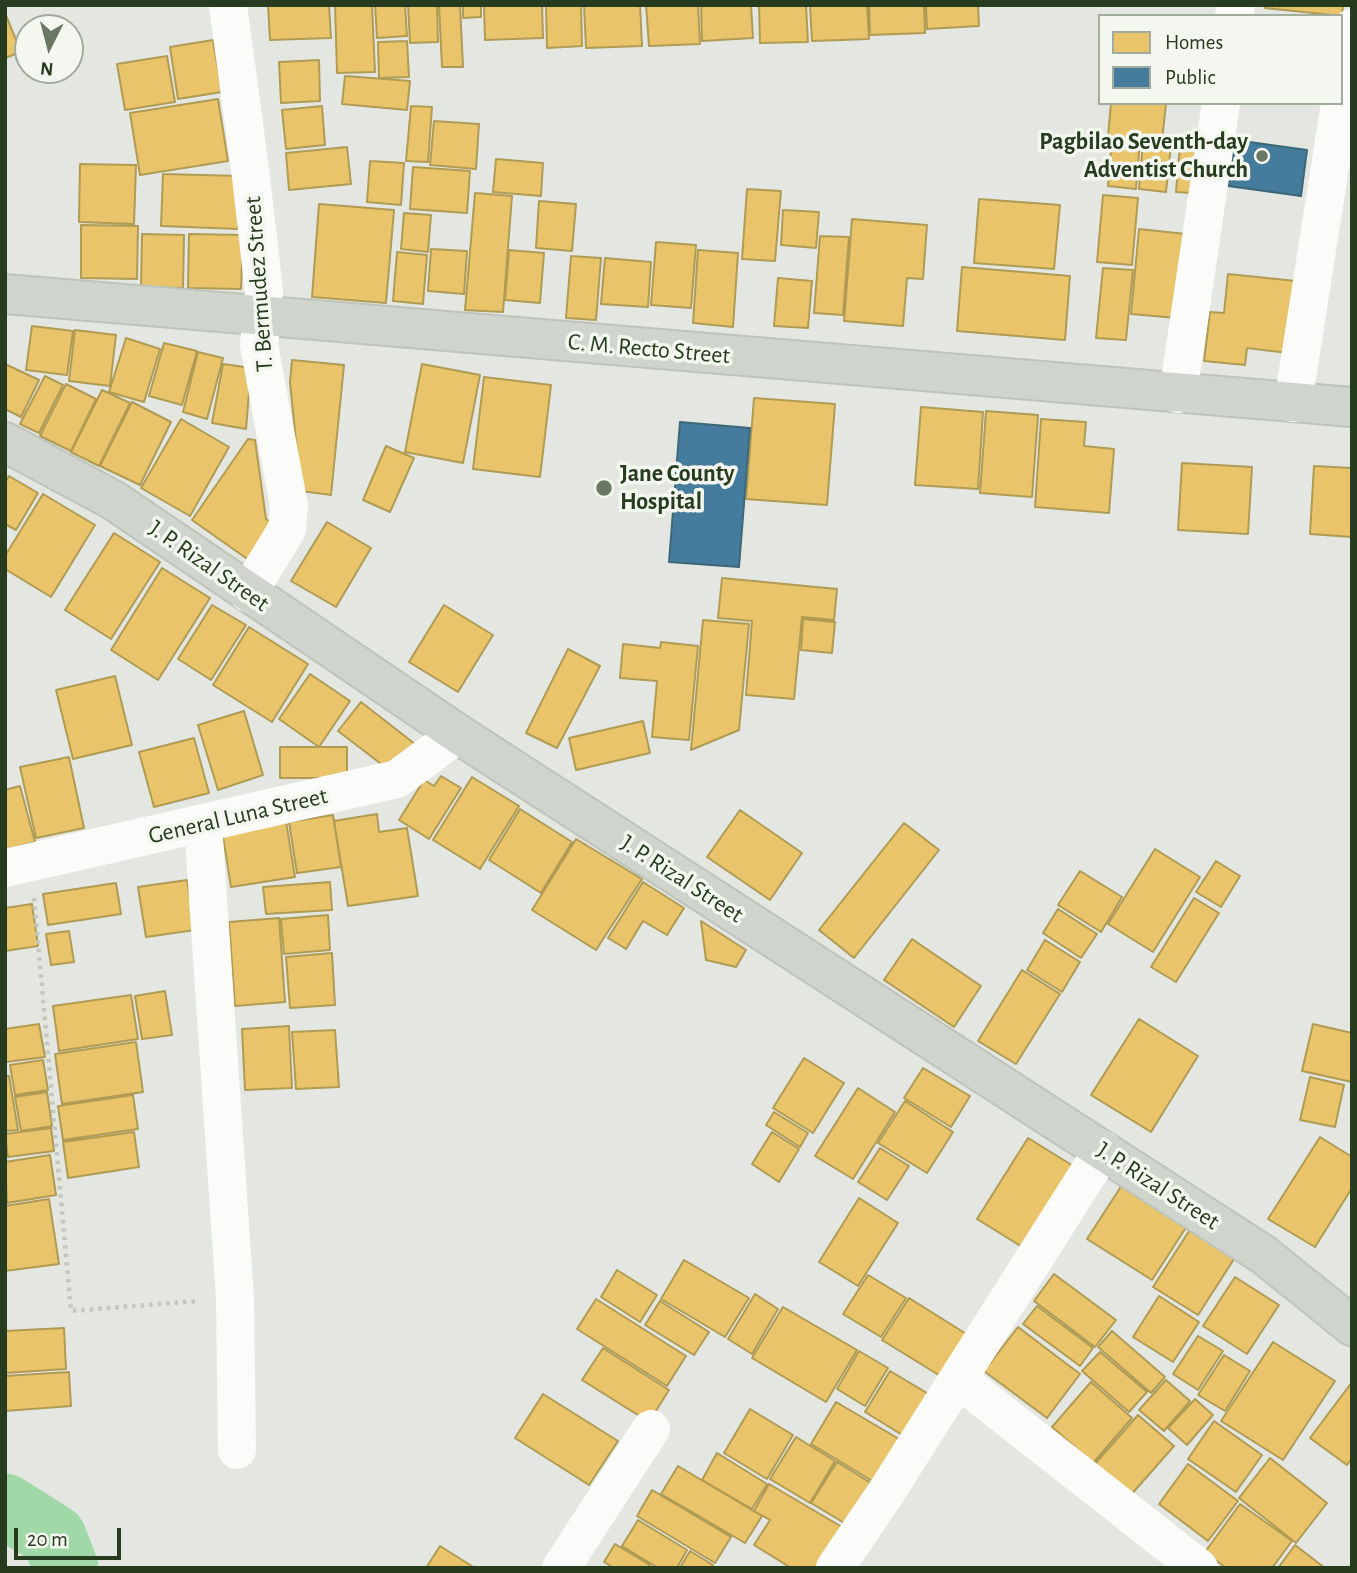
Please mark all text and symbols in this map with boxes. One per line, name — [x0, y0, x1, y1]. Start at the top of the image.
north arrow — [14, 14, 84, 84]
legend — [1098, 14, 1343, 105]
text: Homes — [1165, 32, 1223, 53]
text: N — [39, 58, 55, 79]
text: Public — [1165, 67, 1215, 88]
place label: Pagbilao Seventh-day Adventist Church — [1039, 128, 1248, 184]
marker: Pagbilao Seventh-day Adventist Church — [1254, 148, 1270, 164]
street label: T. Bermudez Street — [238, 195, 280, 373]
street label: C. M. Recto Street — [567, 328, 731, 370]
place label: Jane County Hospital — [620, 460, 735, 516]
marker: Jane County Hospital — [594, 478, 614, 498]
street label: J. P. Rizal Street — [143, 514, 275, 618]
street label: General Luna Street — [146, 781, 330, 851]
street label: J. P. Rizal Street — [615, 829, 749, 929]
street label: J. P. Rizal Street — [1091, 1136, 1225, 1236]
scale bar — [18, 1514, 124, 1558]
text: 20 m — [27, 1529, 68, 1550]

